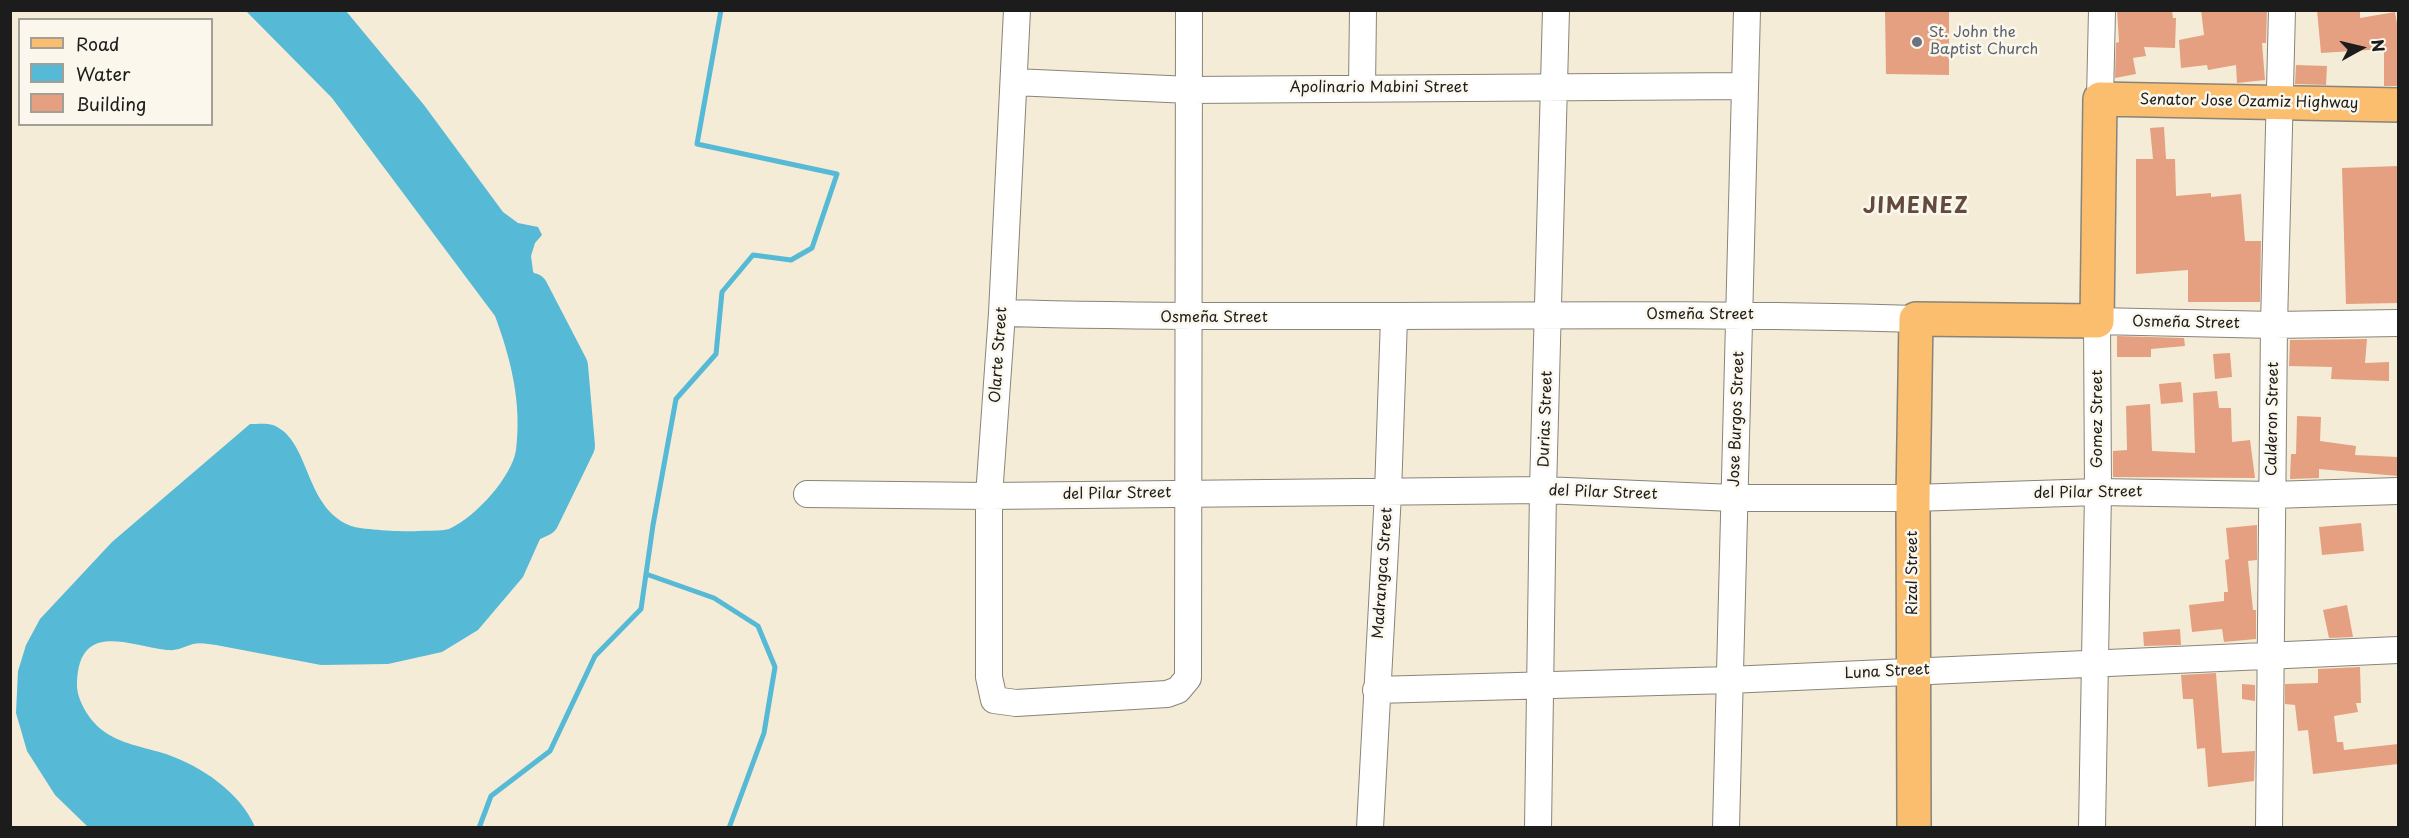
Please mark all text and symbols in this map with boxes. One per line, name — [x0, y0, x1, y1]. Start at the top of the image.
legend — [18, 18, 213, 126]
north arrow — [2331, 18, 2391, 78]
place label: St. John the Baptist Church — [1929, 24, 2038, 59]
text: Road — [76, 30, 120, 57]
marker: St. John the Baptist Church — [1910, 35, 1924, 49]
text: N — [2366, 38, 2392, 53]
text: Water — [76, 60, 130, 87]
street label: Apolinario Mabini Street — [1290, 79, 1468, 97]
text: Building — [76, 90, 146, 117]
street label: Senator Jose Ozamiz Highway — [2140, 91, 2358, 113]
district label: JIMENEZ — [1863, 194, 1969, 220]
street label: Olarte Street — [987, 306, 1011, 404]
street label: Osmeña Street — [1646, 306, 1754, 324]
street label: Osmeña Street — [1160, 309, 1268, 327]
street label: Osmeña Street — [2132, 313, 2240, 333]
street label: Jose Burgos Street — [1726, 351, 1748, 487]
street label: Calderon Street — [2263, 362, 2283, 476]
street label: Durias Street — [1535, 370, 1557, 468]
street label: Gomez Street — [2089, 370, 2107, 468]
street label: del Pilar Street — [1548, 482, 1658, 504]
street label: del Pilar Street — [2033, 483, 2143, 503]
street label: del Pilar Street — [1062, 484, 1172, 504]
street label: Madrangca Street — [1369, 507, 1397, 639]
street label: Rizal Street — [1904, 531, 1922, 615]
street label: Luna Street — [1844, 661, 1930, 683]

